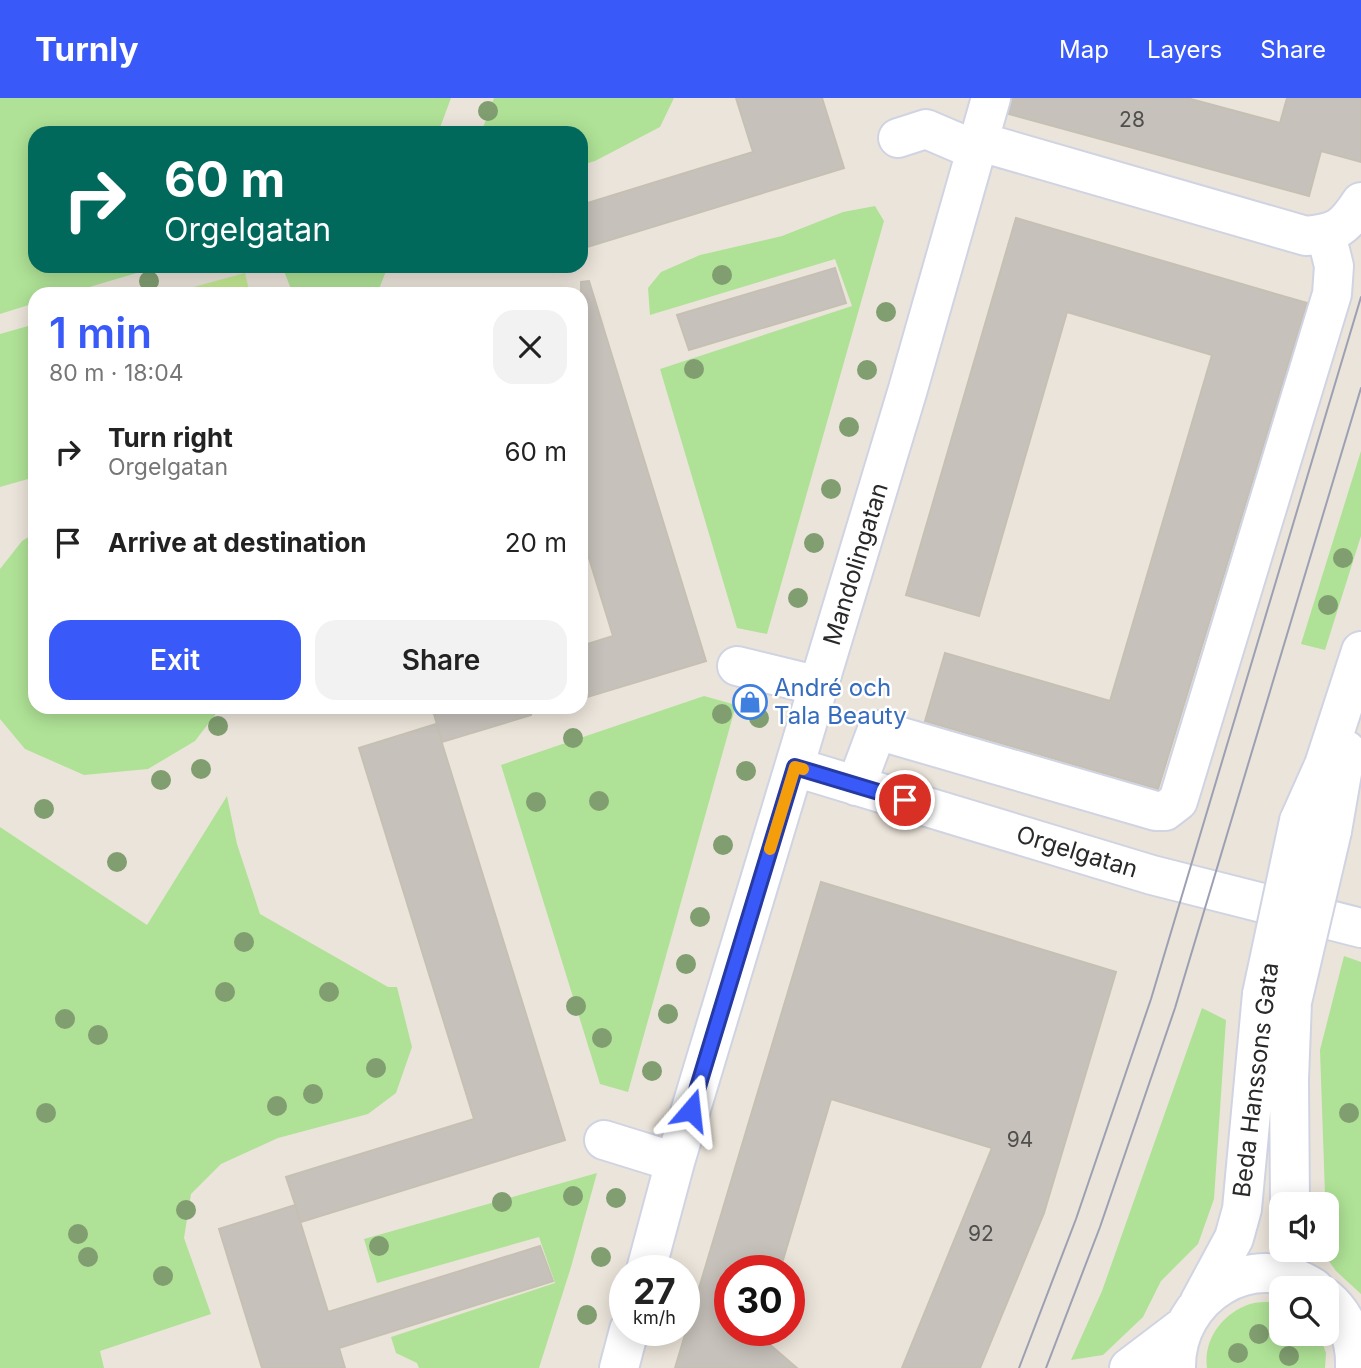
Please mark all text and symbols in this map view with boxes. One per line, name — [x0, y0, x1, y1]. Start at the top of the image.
text: Turnly — [35, 29, 139, 69]
text: Map — [1059, 35, 1109, 64]
text: Layers — [1147, 35, 1222, 64]
text: Share — [1260, 35, 1326, 64]
house number: 28 — [1119, 107, 1145, 132]
text: 60 m — [164, 150, 285, 209]
icon: right — [49, 154, 140, 245]
text: Orgelgatan — [164, 210, 331, 249]
text: 1 min — [49, 307, 152, 358]
button: close — [493, 310, 567, 384]
text: 80 m · 18:04 — [49, 359, 184, 387]
text: Turn right — [108, 422, 233, 453]
icon: right — [49, 433, 87, 471]
text: 60 m — [504, 436, 567, 467]
text: Orgelgatan — [108, 453, 228, 481]
street label: Mandolingatan — [817, 479, 894, 648]
icon: arrive — [49, 524, 87, 562]
text: Arrive at destination — [108, 527, 367, 558]
text: 20 m — [505, 527, 567, 558]
button: Exit — [49, 620, 301, 700]
button: Share — [315, 620, 567, 700]
place label: André och Tala Beauty — [774, 673, 907, 730]
shop icon: André och Tala Beauty — [731, 683, 769, 721]
pin — [875, 770, 935, 830]
icon: arrive — [886, 781, 924, 819]
street label: Orgelgatan — [1013, 819, 1141, 884]
street label: Beda Hanssons Gata — [1227, 961, 1284, 1199]
position arrow — [654, 1073, 728, 1147]
house number: 94 — [1007, 1127, 1033, 1152]
map controls — [1269, 1192, 1339, 1346]
button: sound — [1269, 1192, 1339, 1262]
house number: 92 — [968, 1221, 994, 1246]
speed limit sign: 30 — [714, 1255, 805, 1346]
text: 27 — [633, 1270, 676, 1312]
button: search — [1269, 1276, 1339, 1346]
text: km/h — [633, 1307, 676, 1328]

